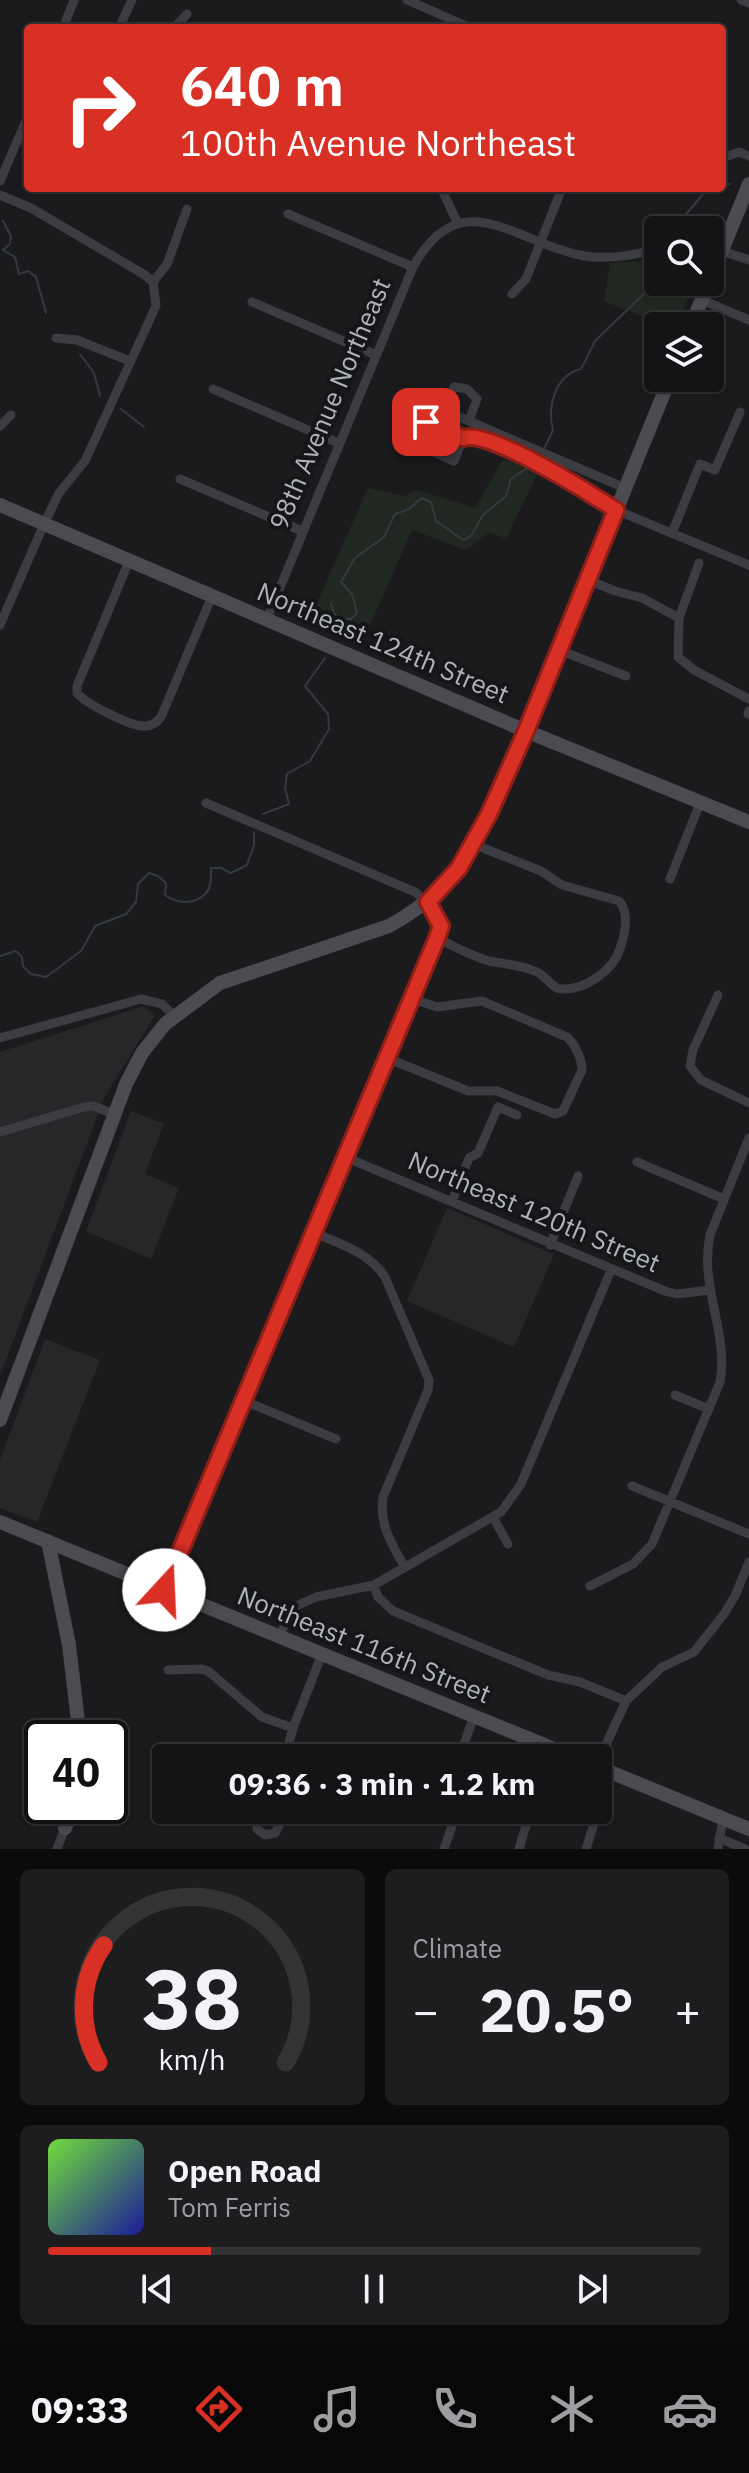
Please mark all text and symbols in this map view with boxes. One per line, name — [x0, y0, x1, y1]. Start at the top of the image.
text: 640 m — [180, 49, 344, 121]
icon: right — [48, 56, 152, 160]
text: 100th Avenue Northeast — [180, 119, 576, 166]
map controls — [644, 216, 724, 392]
button: search — [644, 216, 724, 296]
street label: 98th Avenue Northeast — [261, 272, 398, 535]
button: layers — [644, 312, 724, 392]
pin — [392, 388, 460, 456]
icon: arrive — [404, 400, 448, 444]
street label: Northeast 124th Street — [252, 574, 515, 711]
street label: Northeast 120th Street — [403, 1143, 666, 1280]
position arrow — [122, 1548, 206, 1632]
street label: Northeast 116th Street — [233, 1578, 496, 1711]
speed limit sign: 40 — [24, 1720, 128, 1824]
text: 09:36 · 3 min · 1.2 km — [229, 1764, 535, 1803]
text: Climate — [413, 1931, 502, 1965]
text: 38 — [142, 1944, 242, 2052]
text: 20.5° — [479, 1970, 634, 2049]
text: − — [413, 1982, 439, 2039]
text: + — [675, 1982, 701, 2039]
text: km/h — [159, 2041, 226, 2078]
text: Open Road — [168, 2151, 321, 2190]
text: Tom Ferris — [168, 2190, 291, 2224]
icon: previous — [135, 2267, 179, 2311]
icon: pause — [352, 2267, 396, 2311]
icon: next — [570, 2267, 614, 2311]
icon: directions — [191, 2381, 247, 2437]
icon: music — [309, 2381, 365, 2437]
icon: phone — [427, 2381, 483, 2437]
icon: climate — [544, 2381, 600, 2437]
icon: car — [662, 2381, 718, 2437]
text: 09:33 — [31, 2386, 129, 2433]

